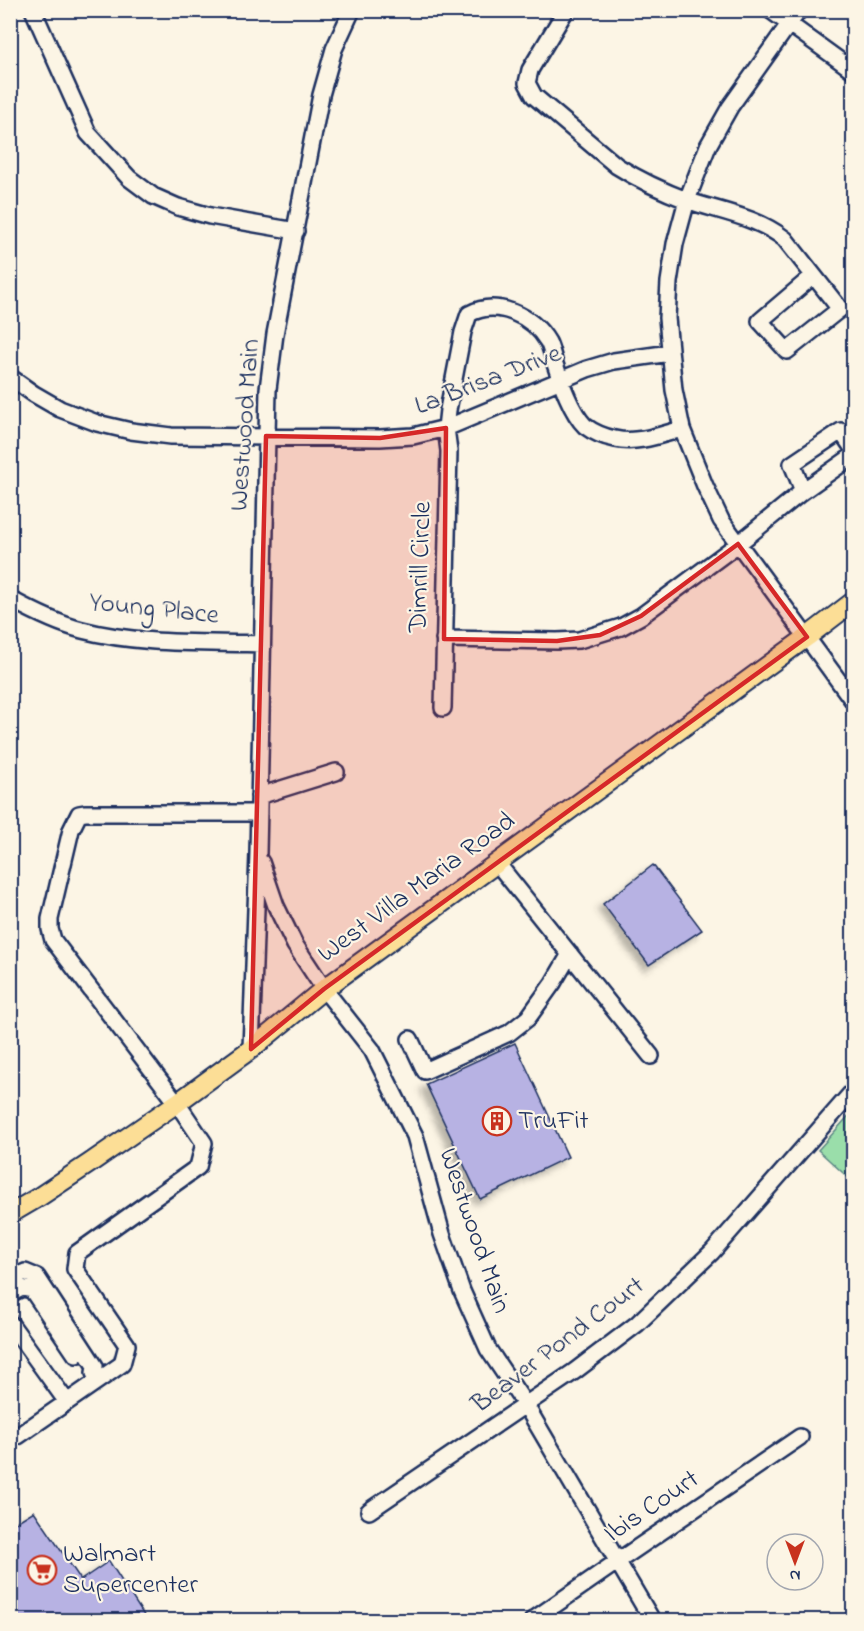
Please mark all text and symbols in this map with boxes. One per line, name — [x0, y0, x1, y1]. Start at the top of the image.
street label: La Brisa Drive — [409, 334, 568, 426]
street label: Westwood Main — [220, 338, 270, 512]
street label: Dimrill Circle — [399, 500, 443, 634]
street label: Young Place — [87, 583, 222, 635]
street label: West Villa Maria Road — [310, 803, 524, 973]
place label: TruFit — [518, 1102, 589, 1141]
building icon: TruFit — [481, 1105, 513, 1137]
street label: Westwood Main — [427, 1143, 521, 1319]
street label: Beaver Pond Court — [462, 1267, 653, 1424]
street label: Ibis Court — [596, 1461, 708, 1553]
north arrow — [765, 1532, 825, 1592]
place label: Walmart Supercenter — [63, 1535, 198, 1605]
supermarket icon: Walmart Supercenter — [26, 1554, 58, 1586]
text: N — [789, 1563, 800, 1587]

